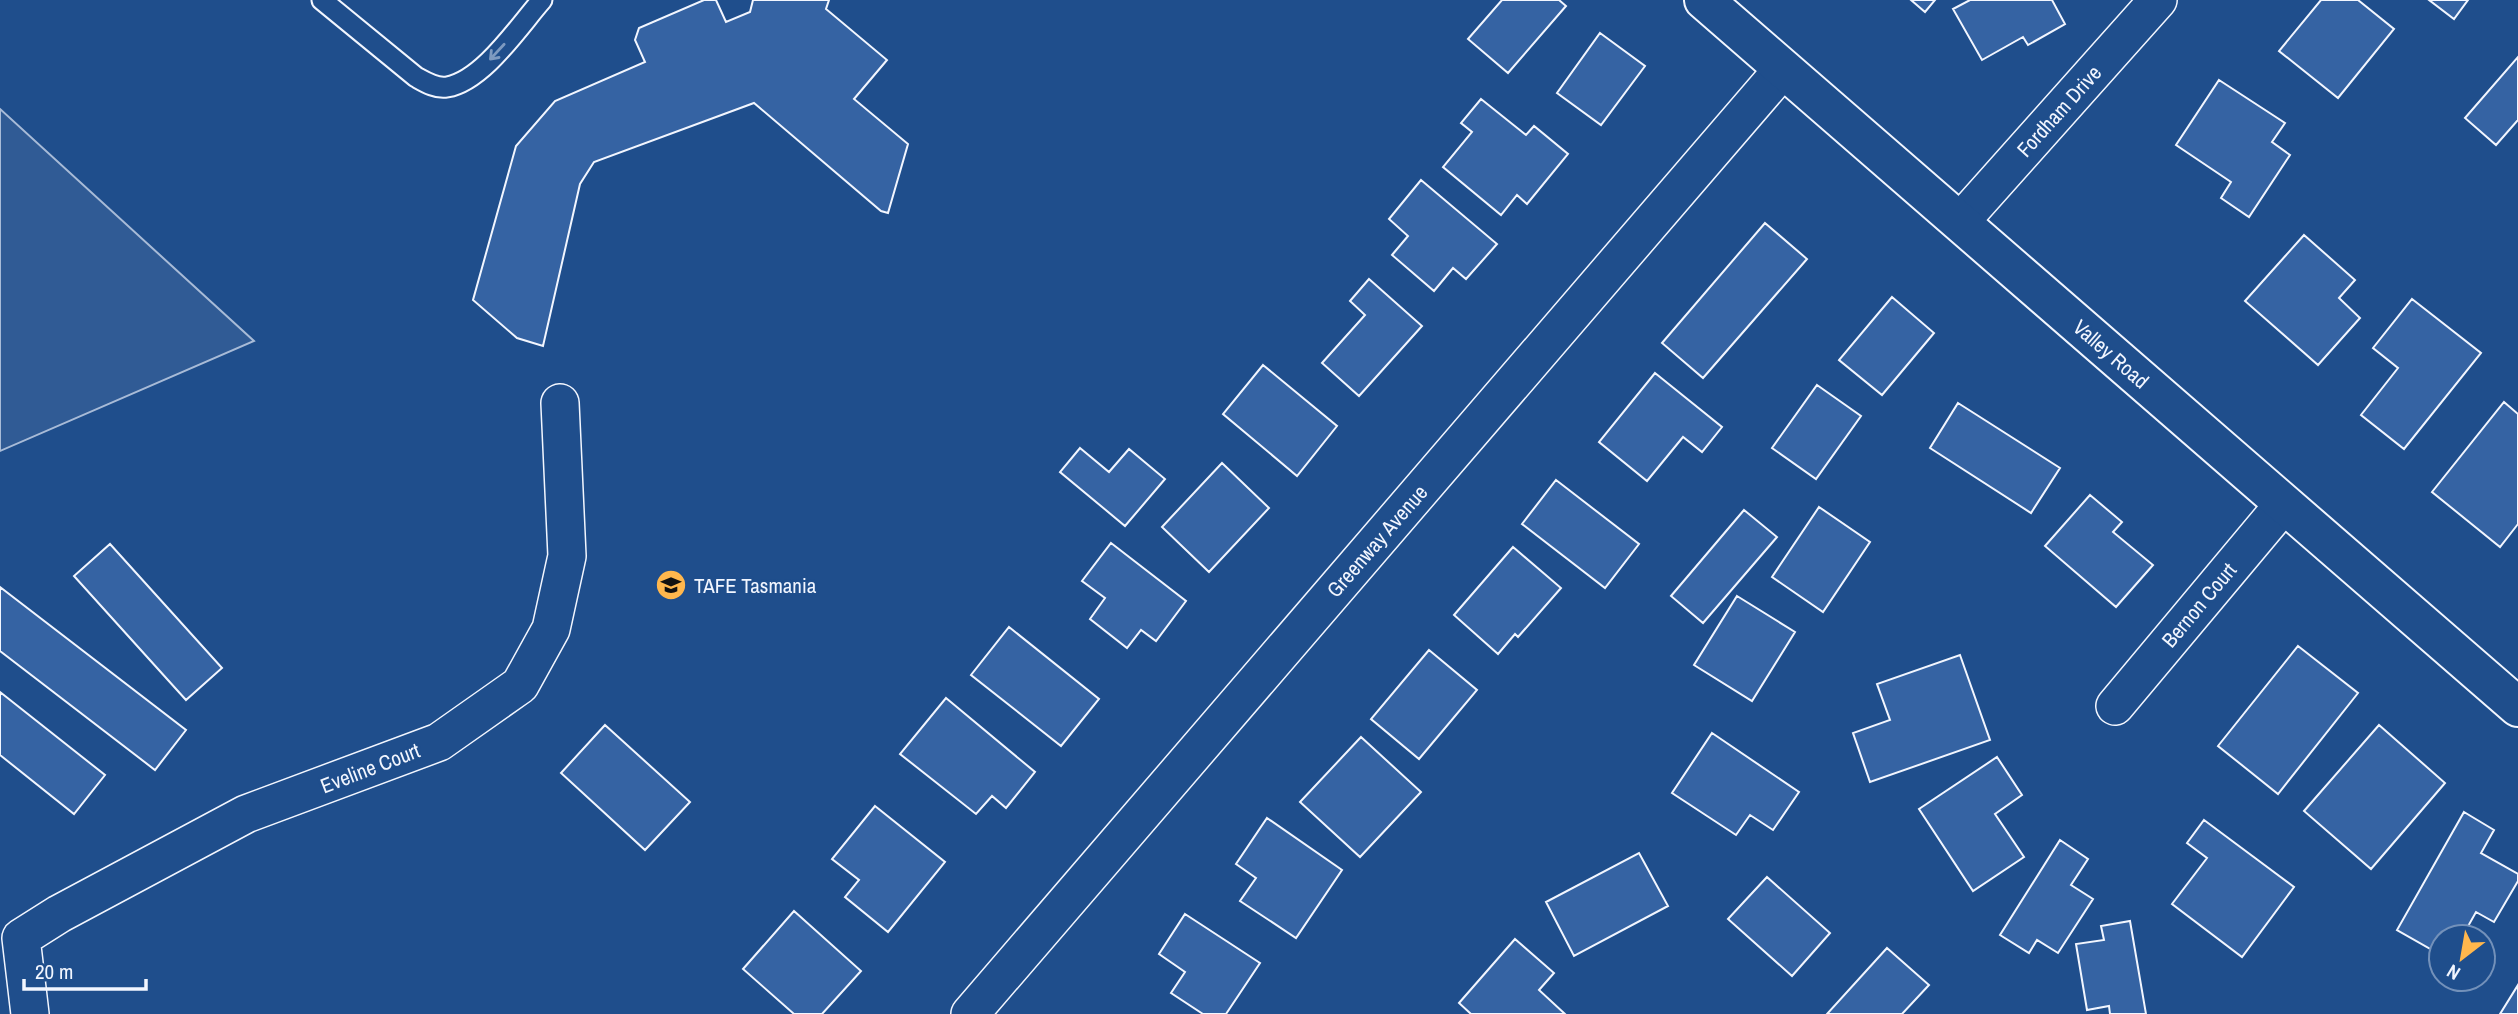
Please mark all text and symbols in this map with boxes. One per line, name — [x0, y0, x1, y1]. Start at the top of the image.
one-way arrow — [489, 43, 506, 60]
street label: Fordham Drive — [2010, 59, 2108, 163]
street label: Valley Road — [2067, 313, 2155, 395]
street label: Greenway Avenue — [1320, 478, 1434, 604]
street label: Bernon Court — [2155, 556, 2243, 654]
school or university icon: TAFE Tasmania — [654, 568, 688, 602]
place label: TAFE Tasmania — [694, 571, 817, 600]
street label: Eveline Court — [316, 736, 424, 800]
north arrow — [2427, 923, 2497, 993]
scale bar — [24, 948, 147, 992]
text: 20 m — [35, 957, 73, 986]
text: N — [2442, 959, 2465, 987]

